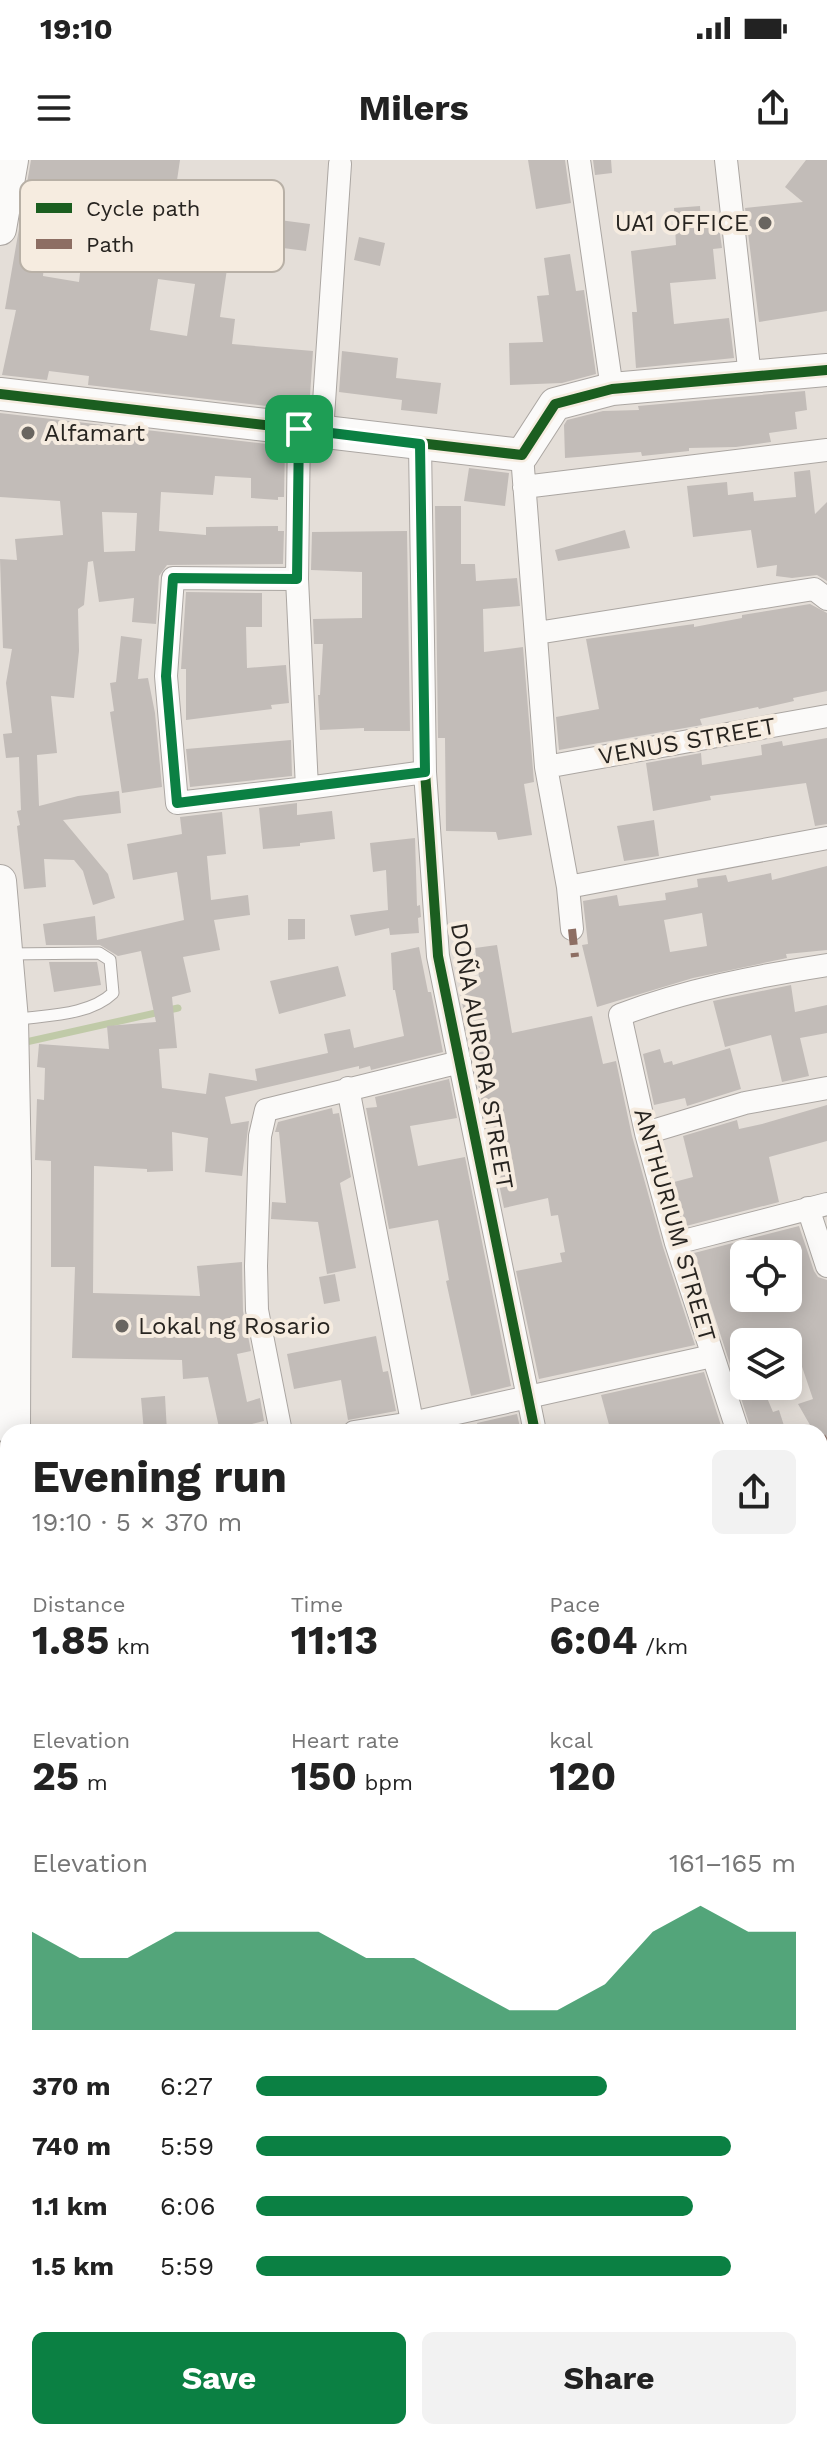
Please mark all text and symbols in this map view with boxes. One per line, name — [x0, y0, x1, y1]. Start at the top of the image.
text: 19:10 — [40, 11, 113, 46]
icon: menu — [32, 86, 76, 130]
icon: share — [751, 86, 795, 130]
text: Milers — [358, 87, 469, 129]
legend — [20, 180, 284, 272]
text: Cycle path — [86, 196, 200, 221]
place label: UA1 OFFICE — [615, 209, 749, 237]
marker: UA1 OFFICE — [756, 214, 774, 232]
text: Path — [86, 232, 134, 257]
pin — [265, 395, 333, 463]
icon: arrive — [277, 407, 321, 451]
place label: Alfamart — [44, 419, 145, 447]
marker: Alfamart — [19, 424, 37, 442]
street label: VENUS STREET — [596, 712, 778, 770]
street label: DOÑA AURORA STREET — [445, 920, 519, 1192]
street label: ANTHURIUM STREET — [628, 1105, 722, 1345]
map controls — [730, 1240, 802, 1400]
button: locate — [730, 1240, 802, 1312]
place label: Lokal ng Rosario — [138, 1312, 331, 1340]
marker: Lokal ng Rosario — [113, 1317, 131, 1335]
button: layers — [730, 1328, 802, 1400]
button: share — [712, 1450, 796, 1534]
text: Evening run — [32, 1451, 287, 1503]
text: 19:10 · 5 × 370 m — [32, 1507, 242, 1537]
text: Distance — [32, 1592, 126, 1617]
text: Time — [291, 1592, 343, 1617]
text: Pace — [549, 1592, 600, 1617]
text: 1.85 — [32, 1617, 109, 1664]
text: 11:13 — [291, 1617, 378, 1664]
text: 6:04 — [549, 1617, 638, 1664]
text: km — [109, 1634, 150, 1659]
text: /km — [638, 1634, 688, 1659]
text: Elevation — [32, 1728, 130, 1753]
text: Heart rate — [291, 1728, 399, 1753]
text: kcal — [549, 1728, 593, 1753]
text: 25 — [32, 1753, 79, 1800]
text: 150 — [291, 1753, 357, 1800]
text: 120 — [549, 1753, 616, 1800]
text: m — [79, 1770, 108, 1795]
text: bpm — [357, 1770, 413, 1795]
text: Elevation — [32, 1848, 148, 1878]
text: 161–165 m — [669, 1848, 796, 1878]
text: 370 m — [32, 2071, 110, 2101]
text: 6:27 — [160, 2071, 213, 2101]
text: 740 m — [32, 2131, 111, 2161]
text: 5:59 — [160, 2131, 214, 2161]
text: 1.1 km — [32, 2191, 107, 2221]
text: 6:06 — [160, 2191, 215, 2221]
text: 1.5 km — [32, 2251, 114, 2281]
text: 5:59 — [160, 2251, 214, 2281]
button: Save — [32, 2332, 406, 2424]
button: Share — [422, 2332, 796, 2424]

